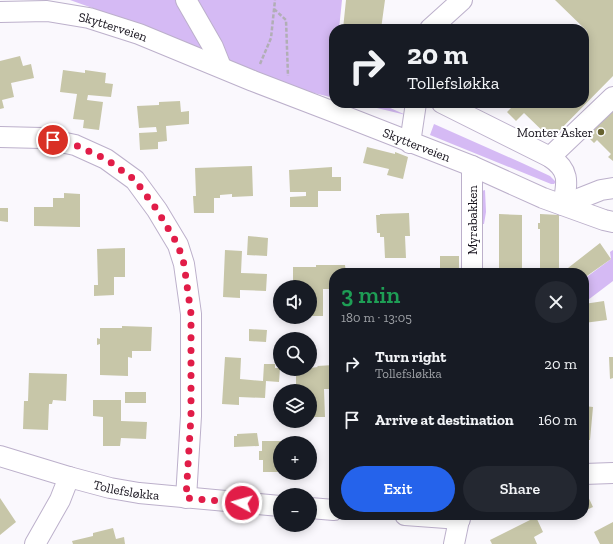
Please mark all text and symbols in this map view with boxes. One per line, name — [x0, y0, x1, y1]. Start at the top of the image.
street label: Skytterveien — [78, 9, 150, 44]
text: 20 m — [407, 38, 468, 71]
icon: right — [341, 40, 393, 92]
text: Tollefsløkka — [407, 72, 499, 94]
pin — [36, 123, 70, 157]
street label: Skytterveien — [381, 124, 453, 165]
place label: Monter Asker — [517, 125, 593, 140]
marker: Monter Asker — [596, 127, 606, 137]
icon: arrive — [42, 129, 64, 151]
street label: Myrabakken — [465, 185, 480, 255]
map controls — [273, 280, 317, 532]
button: sound — [273, 280, 317, 324]
text: 3 min — [341, 280, 400, 309]
button: close — [535, 281, 577, 323]
text: 180 m · 13:05 — [341, 310, 412, 325]
button: search — [273, 332, 317, 376]
text: Turn right — [375, 348, 446, 366]
icon: right — [341, 353, 363, 375]
text: 20 m — [544, 355, 577, 373]
text: Tollefsløkka — [375, 366, 442, 381]
button: layers — [273, 384, 317, 428]
icon: arrive — [341, 409, 363, 431]
text: Arrive at destination — [375, 411, 514, 429]
text: 160 m — [538, 411, 577, 429]
button: + — [273, 436, 317, 480]
button: Exit — [341, 466, 455, 512]
button: Share — [463, 466, 577, 512]
street label: Tollefsløkka — [92, 476, 161, 502]
position arrow — [221, 482, 263, 524]
button: − — [273, 488, 317, 532]

